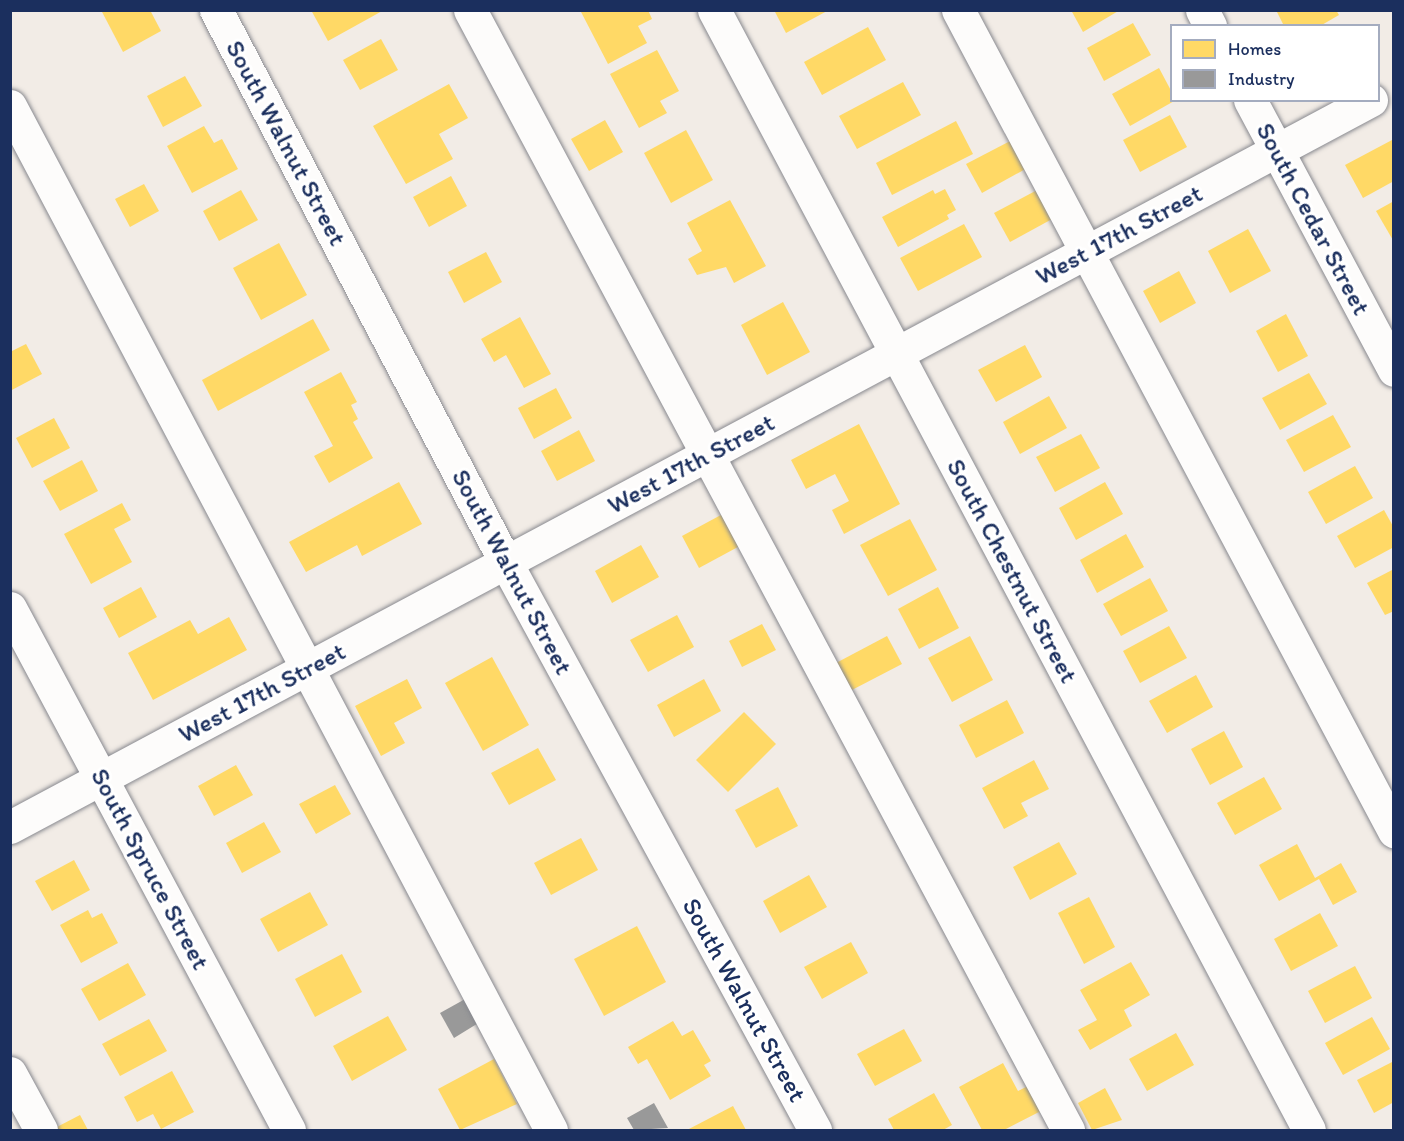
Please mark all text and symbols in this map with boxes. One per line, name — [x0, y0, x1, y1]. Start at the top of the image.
legend — [1170, 24, 1380, 102]
street label: South Walnut Street — [219, 36, 353, 250]
text: Homes — [1228, 38, 1281, 60]
text: Industry — [1228, 68, 1295, 90]
street label: South Cedar Street — [1250, 118, 1376, 320]
street label: West 17th Street — [1031, 178, 1207, 292]
street label: West 17th Street — [603, 407, 779, 521]
street label: South Chestnut Street — [940, 454, 1084, 688]
street label: South Walnut Street — [445, 465, 579, 679]
street label: West 17th Street — [174, 636, 350, 750]
street label: South Spruce Street — [84, 763, 216, 975]
street label: South Walnut Street — [676, 894, 812, 1106]

